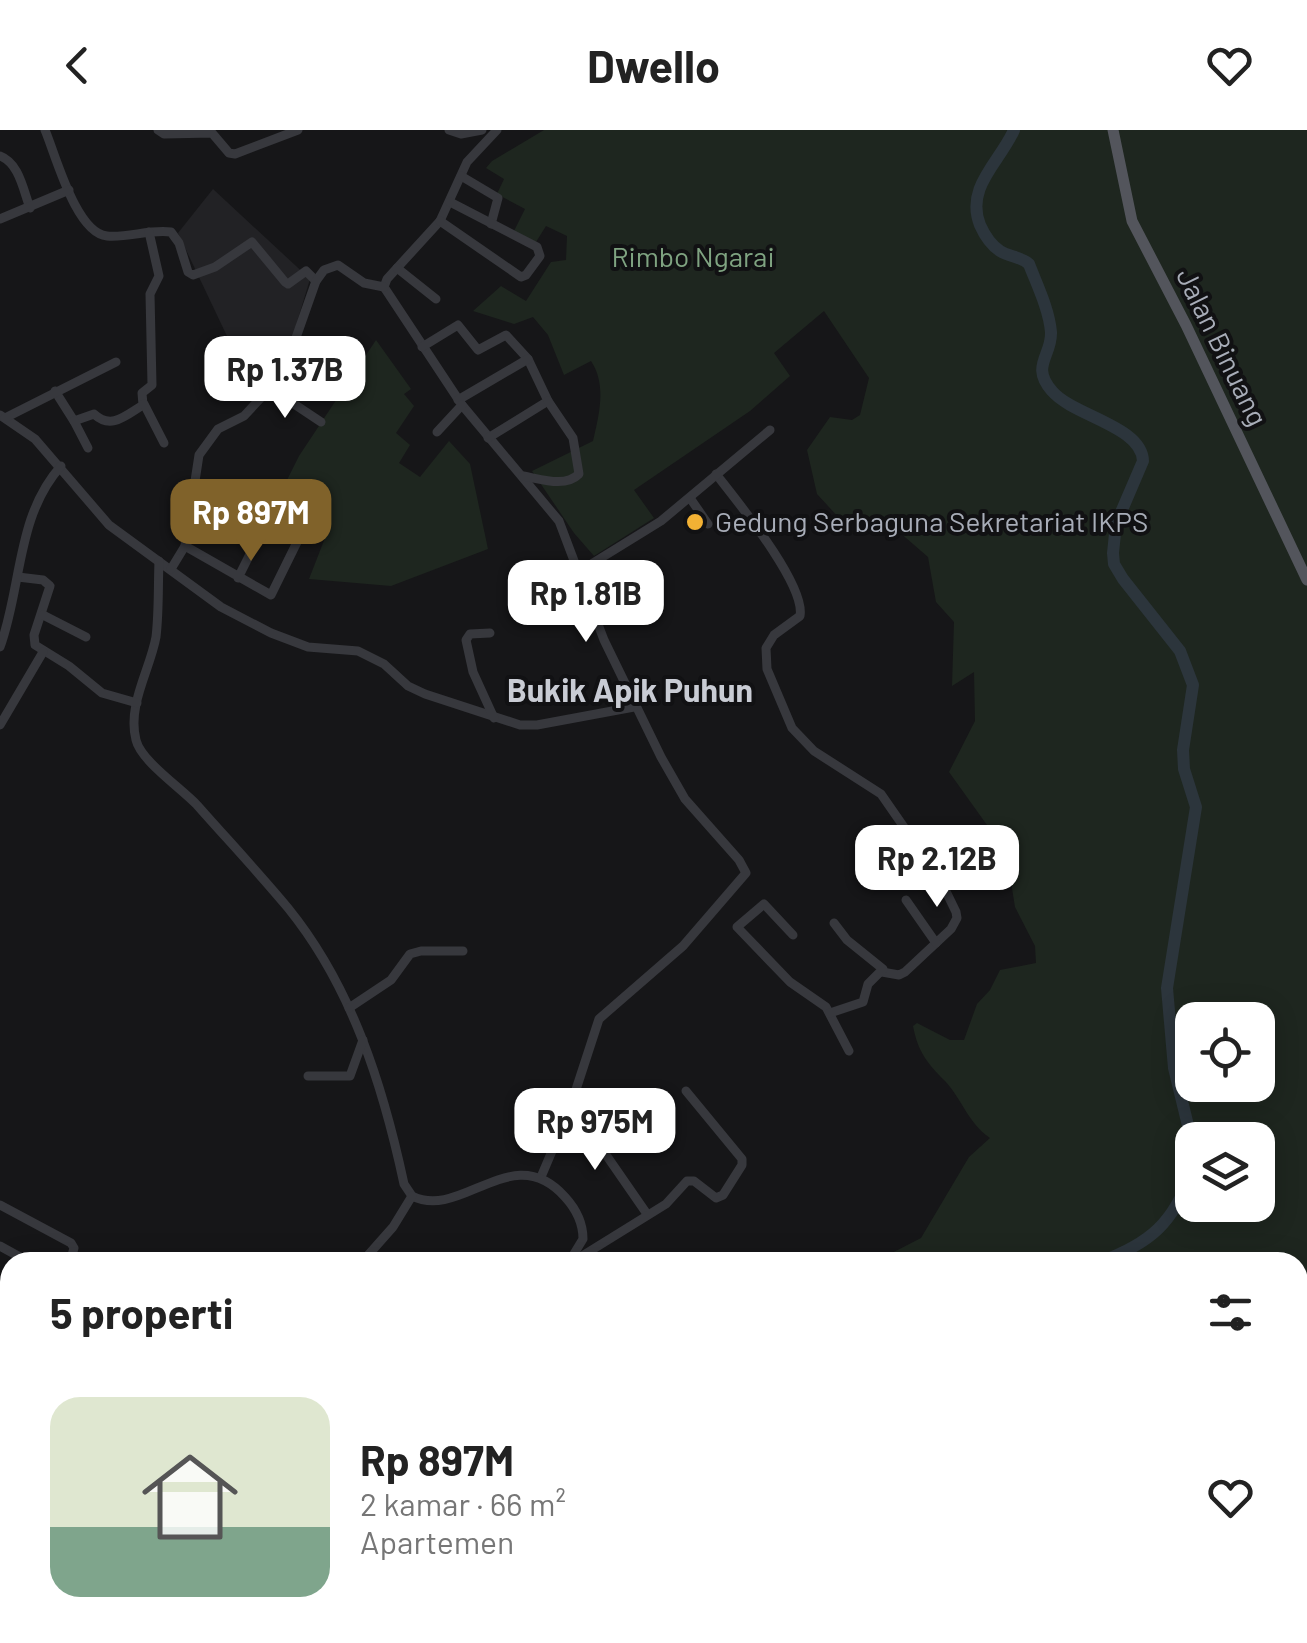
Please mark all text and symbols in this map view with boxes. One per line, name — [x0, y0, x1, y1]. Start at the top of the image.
icon: back — [50, 38, 105, 93]
text: Dwello — [587, 38, 720, 92]
icon: heart — [1202, 38, 1257, 93]
park label: Rimbo Ngarai — [611, 239, 775, 273]
street label: Jalan Binuang — [1170, 262, 1276, 431]
pin: Rp 1.37B — [182, 336, 388, 421]
text: Rp 1.37B — [226, 349, 344, 387]
pin: Rp 897M — [159, 479, 343, 564]
text: Rp 897M — [192, 492, 310, 530]
place label: Gedung Serbaguna Sekretariat IKPS — [715, 504, 1148, 538]
marker: Gedung Serbaguna Sekretariat IKPS — [684, 511, 706, 533]
pin: Rp 1.81B — [483, 560, 689, 645]
text: Rp 1.81B — [530, 573, 642, 611]
district label: Bukik Apik Puhun — [507, 670, 753, 708]
pin: Rp 2.12B — [834, 825, 1040, 910]
text: Rp 2.12B — [877, 838, 997, 876]
map controls — [1175, 1002, 1275, 1222]
button: locate — [1175, 1002, 1275, 1102]
pin: Rp 975M — [503, 1088, 687, 1173]
text: Rp 975M — [536, 1101, 654, 1139]
button: layers — [1175, 1122, 1275, 1222]
icon: filters — [1203, 1285, 1258, 1340]
text: 5 properti — [50, 1287, 234, 1337]
text: Rp 897M — [360, 1434, 514, 1484]
icon: home — [130, 1437, 250, 1557]
icon: heart — [1203, 1470, 1258, 1525]
text: 2 kamar · 66 m² — [360, 1484, 566, 1522]
text: Apartemen — [360, 1522, 514, 1560]

